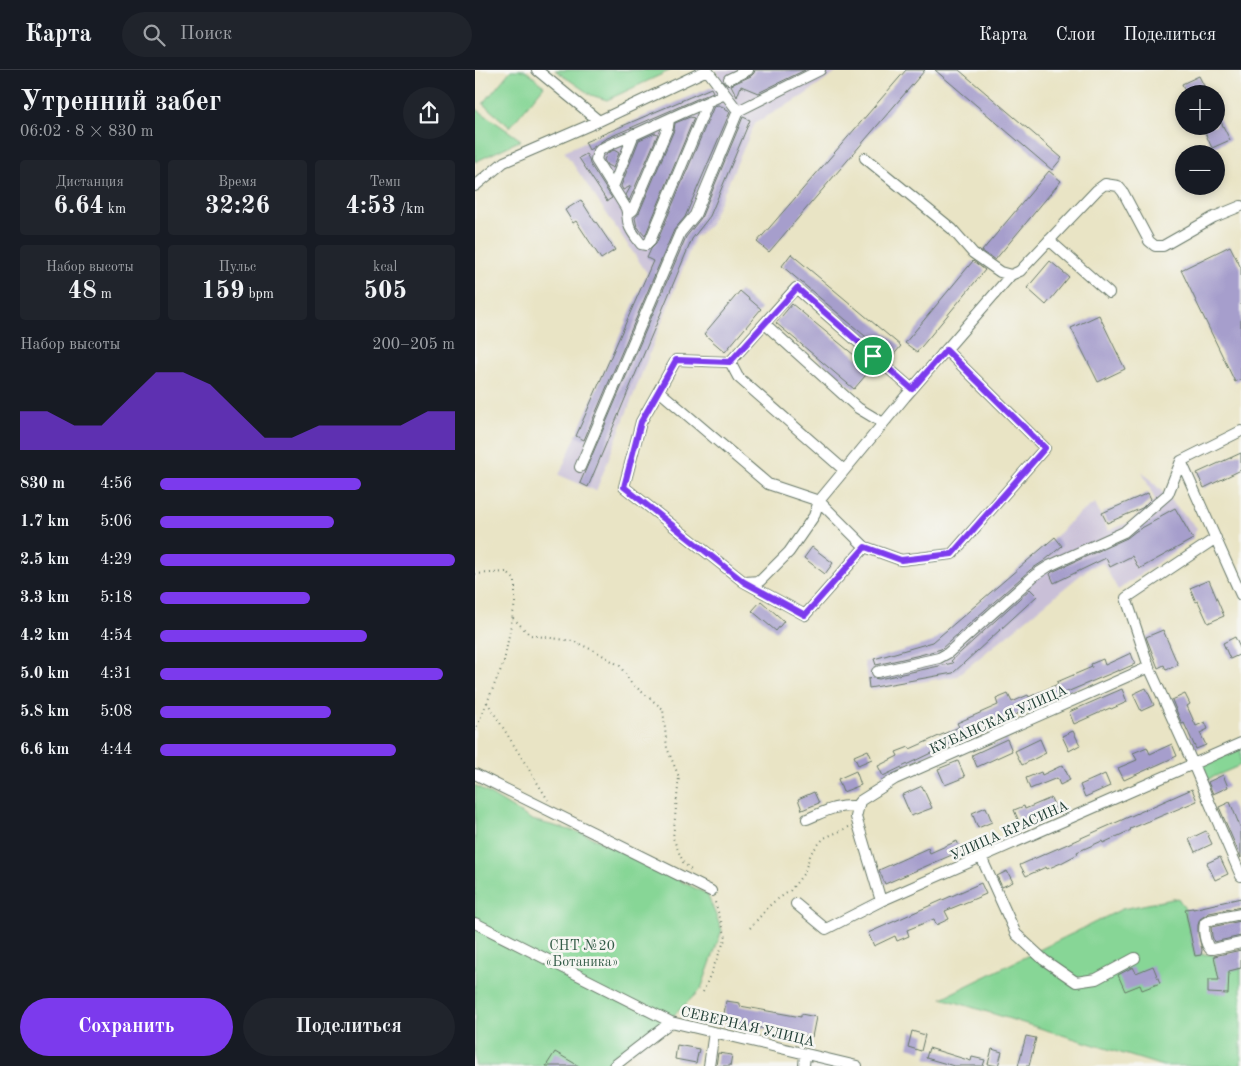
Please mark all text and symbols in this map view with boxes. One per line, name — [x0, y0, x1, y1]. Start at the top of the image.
search box — [122, 12, 472, 57]
icon: search — [140, 21, 168, 49]
text: Карта — [25, 23, 92, 47]
text: Поиск — [180, 25, 232, 44]
text: Карта — [979, 26, 1028, 44]
text: Слои — [1056, 26, 1095, 44]
text: Поделиться — [1123, 26, 1216, 44]
map controls — [1175, 85, 1225, 195]
button: + — [1175, 85, 1225, 135]
button: share — [403, 87, 455, 139]
text: Утренний забег — [20, 89, 221, 117]
text: 06:02 · 8 × 830 m — [20, 124, 153, 140]
button: − — [1175, 145, 1225, 195]
text: Дистанция — [56, 175, 124, 189]
text: Время — [218, 175, 257, 189]
text: Темп — [370, 175, 401, 189]
text: 6.64 — [53, 194, 104, 219]
text: 32:26 — [205, 194, 270, 219]
text: 4:53 — [346, 194, 396, 219]
text: km — [104, 202, 126, 216]
text: /km — [396, 202, 425, 216]
text: Набор высоты — [46, 260, 134, 274]
text: Пульс — [219, 260, 256, 274]
text: kcal — [373, 260, 397, 274]
text: 48 — [68, 279, 97, 304]
text: 159 — [201, 279, 245, 304]
text: 505 — [363, 279, 407, 304]
text: m — [97, 287, 112, 301]
text: bpm — [245, 287, 274, 301]
pin — [852, 335, 894, 377]
text: Набор высоты — [20, 337, 120, 353]
text: 200–205 m — [372, 337, 455, 353]
icon: arrive — [859, 342, 887, 370]
text: 830 m — [20, 476, 65, 492]
text: 4:56 — [100, 476, 132, 492]
text: 1.7 km — [20, 514, 69, 530]
text: 5:06 — [100, 514, 132, 530]
text: 2.5 km — [20, 552, 69, 568]
text: 4:29 — [100, 552, 132, 568]
text: 3.3 km — [20, 590, 69, 606]
text: 5:18 — [100, 590, 132, 606]
text: 4.2 km — [20, 628, 69, 644]
text: 4:54 — [100, 628, 132, 644]
text: 5.0 km — [20, 666, 69, 682]
text: 4:31 — [100, 666, 132, 682]
street label: КУБАНСКАЯ УЛИЦА — [927, 683, 1070, 757]
text: 5.8 km — [20, 704, 69, 720]
text: 5:08 — [100, 704, 132, 720]
text: 6.6 km — [20, 742, 69, 758]
text: 4:44 — [100, 742, 132, 758]
street label: УЛИЦА КРАСИНА — [948, 798, 1071, 863]
park label: СНТ №20 «Ботаника» — [546, 939, 618, 969]
button: Сохранить — [20, 998, 233, 1056]
button: Поделиться — [243, 998, 455, 1056]
street label: СЕВЕРНАЯ УЛИЦА — [679, 1005, 816, 1049]

